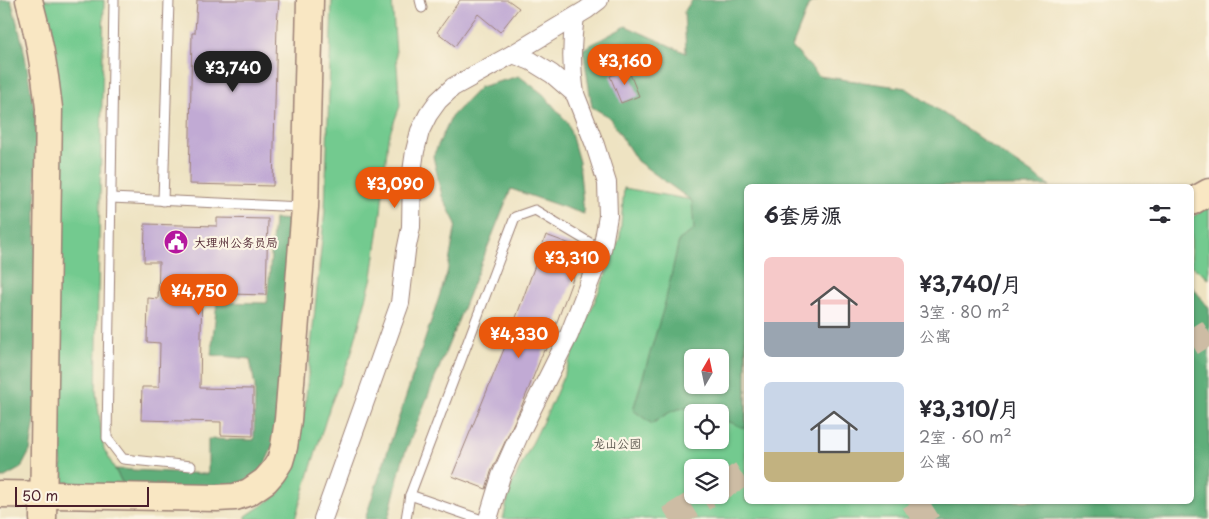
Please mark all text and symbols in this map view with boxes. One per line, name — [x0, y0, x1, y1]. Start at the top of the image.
pin: ¥3,160 — [584, 44, 666, 86]
text: ¥3,160 — [598, 48, 652, 72]
pin: ¥3,740 — [192, 51, 274, 93]
text: ¥3,740 — [205, 55, 261, 79]
pin: ¥3,090 — [354, 166, 436, 209]
text: ¥3,090 — [366, 171, 424, 195]
text: 6套房源 — [764, 198, 842, 230]
icon: filters — [1146, 200, 1174, 228]
public building icon: 大理州公务员局 — [163, 229, 189, 255]
place label: 大理州公务员局 — [194, 233, 278, 251]
pin: ¥3,310 — [531, 240, 613, 283]
text: ¥3,310 — [545, 245, 599, 269]
text: ¥3,740/月 — [919, 267, 1022, 299]
pin: ¥4,750 — [158, 274, 240, 316]
icon: home — [804, 277, 864, 337]
text: ¥4,750 — [171, 278, 227, 302]
text: 3室 · 80 m² — [919, 299, 1010, 323]
pin: ¥4,330 — [478, 316, 560, 359]
text: ¥4,330 — [490, 321, 548, 345]
text: 公寓 — [919, 323, 951, 347]
north arrow — [684, 349, 729, 394]
map controls — [684, 349, 729, 504]
text: ¥3,310/月 — [919, 392, 1020, 424]
icon: home — [804, 402, 864, 462]
button: locate — [684, 404, 729, 449]
text: 2室 · 60 m² — [919, 424, 1012, 448]
park label: 龙山公园 — [593, 434, 641, 452]
text: 公寓 — [919, 448, 951, 472]
button: layers — [684, 459, 729, 504]
scale bar — [15, 484, 149, 507]
text: 50 m — [22, 485, 58, 506]

